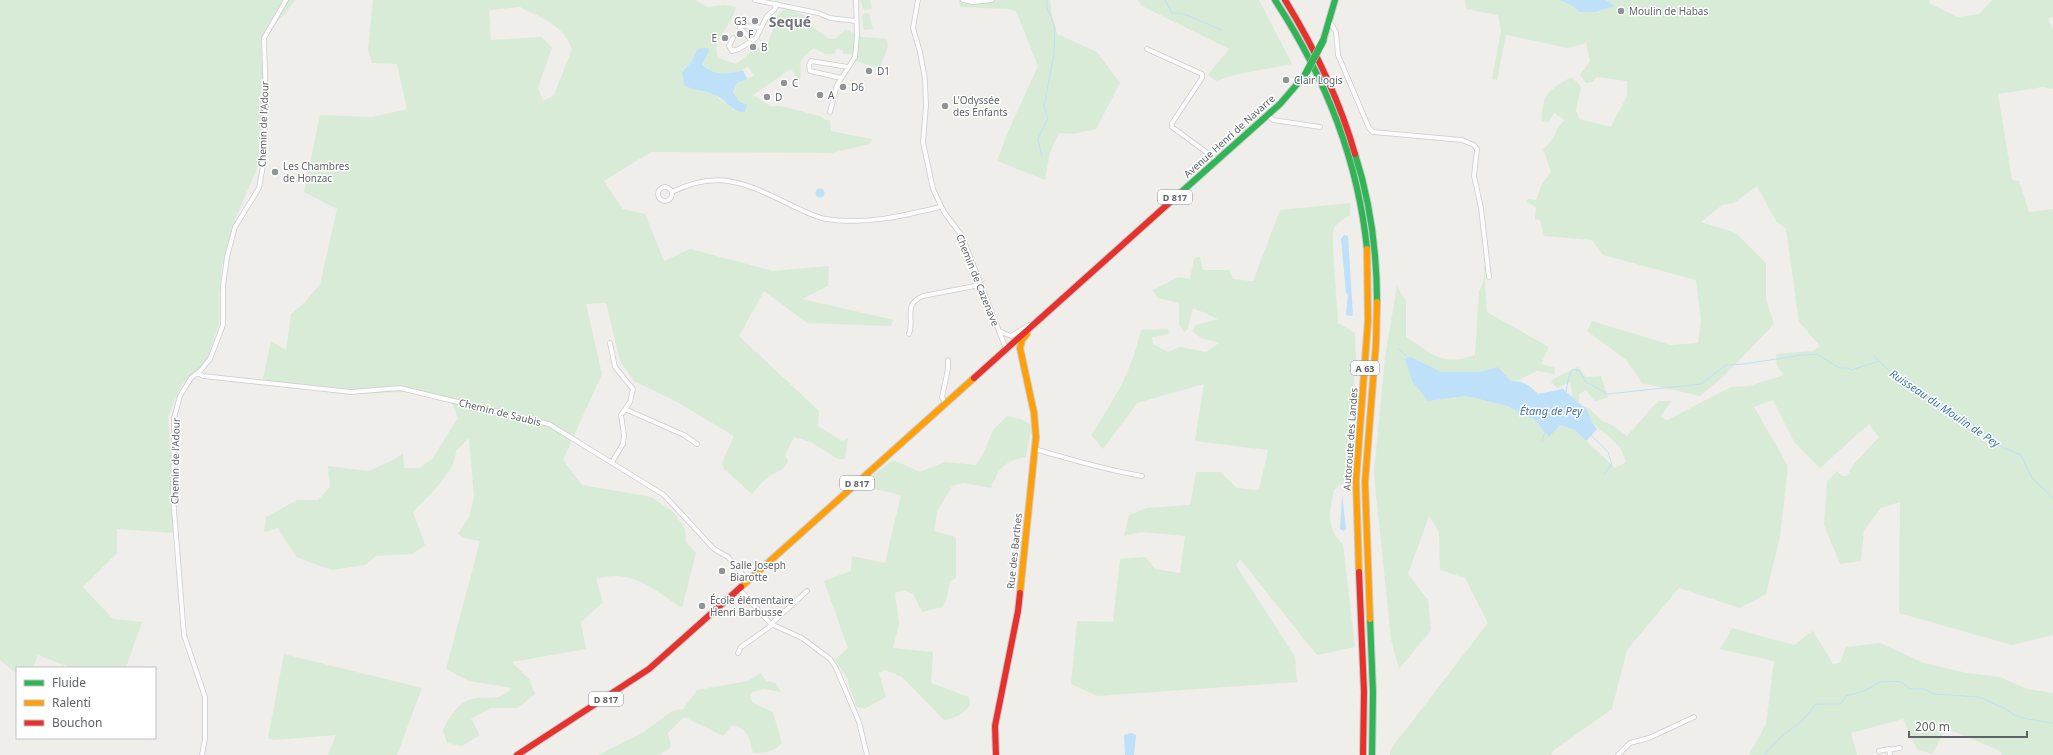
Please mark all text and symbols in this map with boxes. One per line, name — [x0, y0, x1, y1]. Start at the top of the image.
place label: Moulin de Habas — [1629, 4, 1708, 18]
marker: Moulin de Habas — [1616, 6, 1626, 16]
district label: Sequé — [769, 12, 811, 31]
place label: G3 — [734, 14, 747, 28]
marker: G3 — [750, 16, 760, 26]
place label: F — [748, 27, 753, 41]
marker: F — [735, 29, 745, 39]
place label: E — [711, 31, 717, 45]
marker: E — [720, 33, 730, 43]
place label: B — [761, 40, 768, 54]
marker: B — [748, 42, 758, 52]
place label: D1 — [877, 64, 890, 78]
marker: D1 — [864, 66, 874, 76]
place label: Clair Logis — [1294, 73, 1343, 87]
marker: Clair Logis — [1281, 75, 1291, 85]
place label: C — [792, 76, 799, 90]
marker: C — [779, 78, 789, 88]
place label: D6 — [851, 80, 864, 94]
street label: Chemin de l'Adour — [254, 81, 272, 167]
marker: D6 — [838, 82, 848, 92]
place label: A — [828, 88, 835, 102]
place label: D — [775, 90, 782, 104]
marker: A — [815, 90, 825, 100]
street label: Avenue Henri de Navarre — [1180, 91, 1278, 181]
marker: D — [762, 92, 772, 102]
place label: L'Odyssée des Enfants — [953, 93, 1008, 119]
marker: L'Odyssée des Enfants — [940, 101, 950, 111]
place label: Les Chambres de Honzac — [283, 159, 349, 185]
marker: Les Chambres de Honzac — [270, 167, 280, 177]
road number: D 817 — [1158, 190, 1192, 204]
street label: Chemin de Cazenave — [953, 232, 1003, 328]
road number: A 63 — [1351, 361, 1379, 375]
water label: Ruisseau du Moulin de Pey — [1887, 366, 2004, 451]
street label: Autoroute des Landes — [1339, 387, 1361, 491]
street label: Chemin de Saubis — [458, 395, 543, 429]
water label: Étang de Pey — [1520, 403, 1583, 418]
street label: Chemin de l'Adour — [167, 418, 183, 504]
road number: D 817 — [840, 476, 874, 490]
street label: Rue des Barthes — [1003, 512, 1025, 590]
place label: Salle Joseph Biarotte — [730, 558, 786, 584]
marker: Salle Joseph Biarotte — [717, 566, 727, 576]
place label: École élémentaire Henri Barbusse — [710, 593, 794, 619]
marker: École élémentaire Henri Barbusse — [697, 601, 707, 611]
legend — [16, 667, 156, 739]
text: Fluide — [52, 674, 86, 691]
road number: D 817 — [589, 692, 623, 706]
text: Ralenti — [52, 694, 91, 711]
scale bar — [1909, 713, 2027, 739]
text: Bouchon — [52, 714, 102, 731]
text: 200 m — [1915, 718, 1950, 735]

